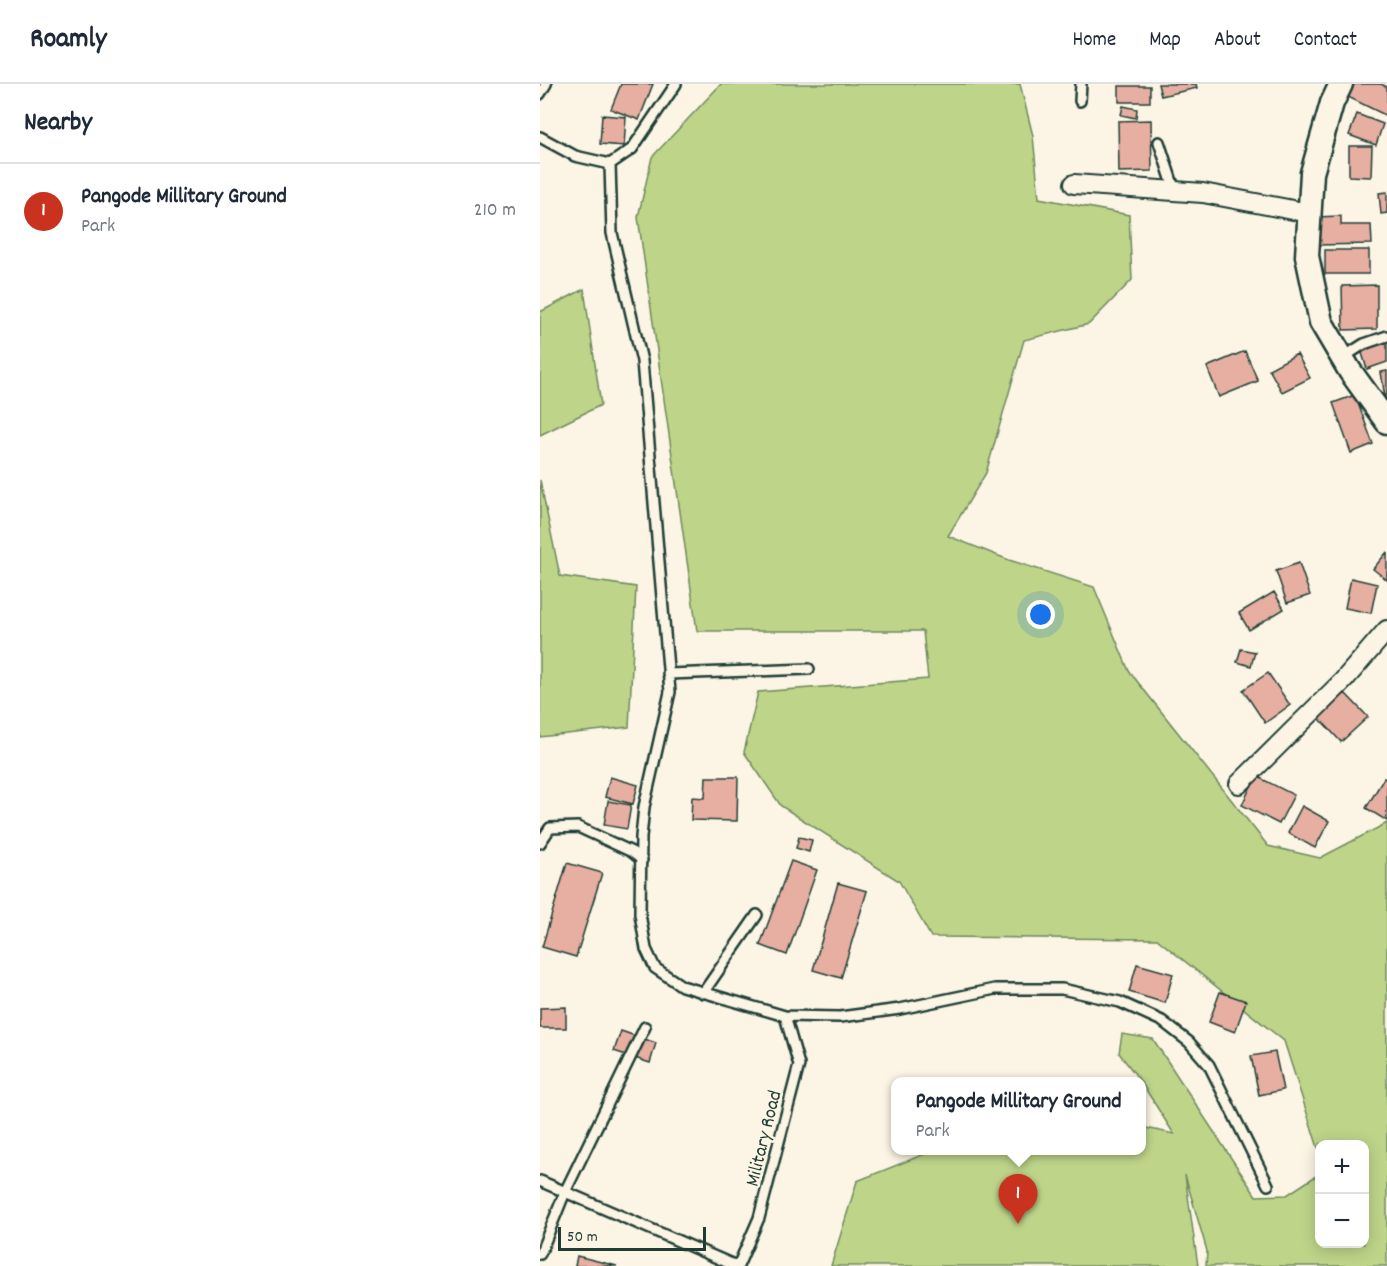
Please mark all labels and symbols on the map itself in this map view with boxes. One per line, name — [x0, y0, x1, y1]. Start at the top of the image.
your location — [1026, 600, 1055, 629]
street label: Military Road — [739, 1088, 790, 1190]
pin: 1 — [998, 1174, 1038, 1224]
scale bar — [558, 1224, 706, 1252]

